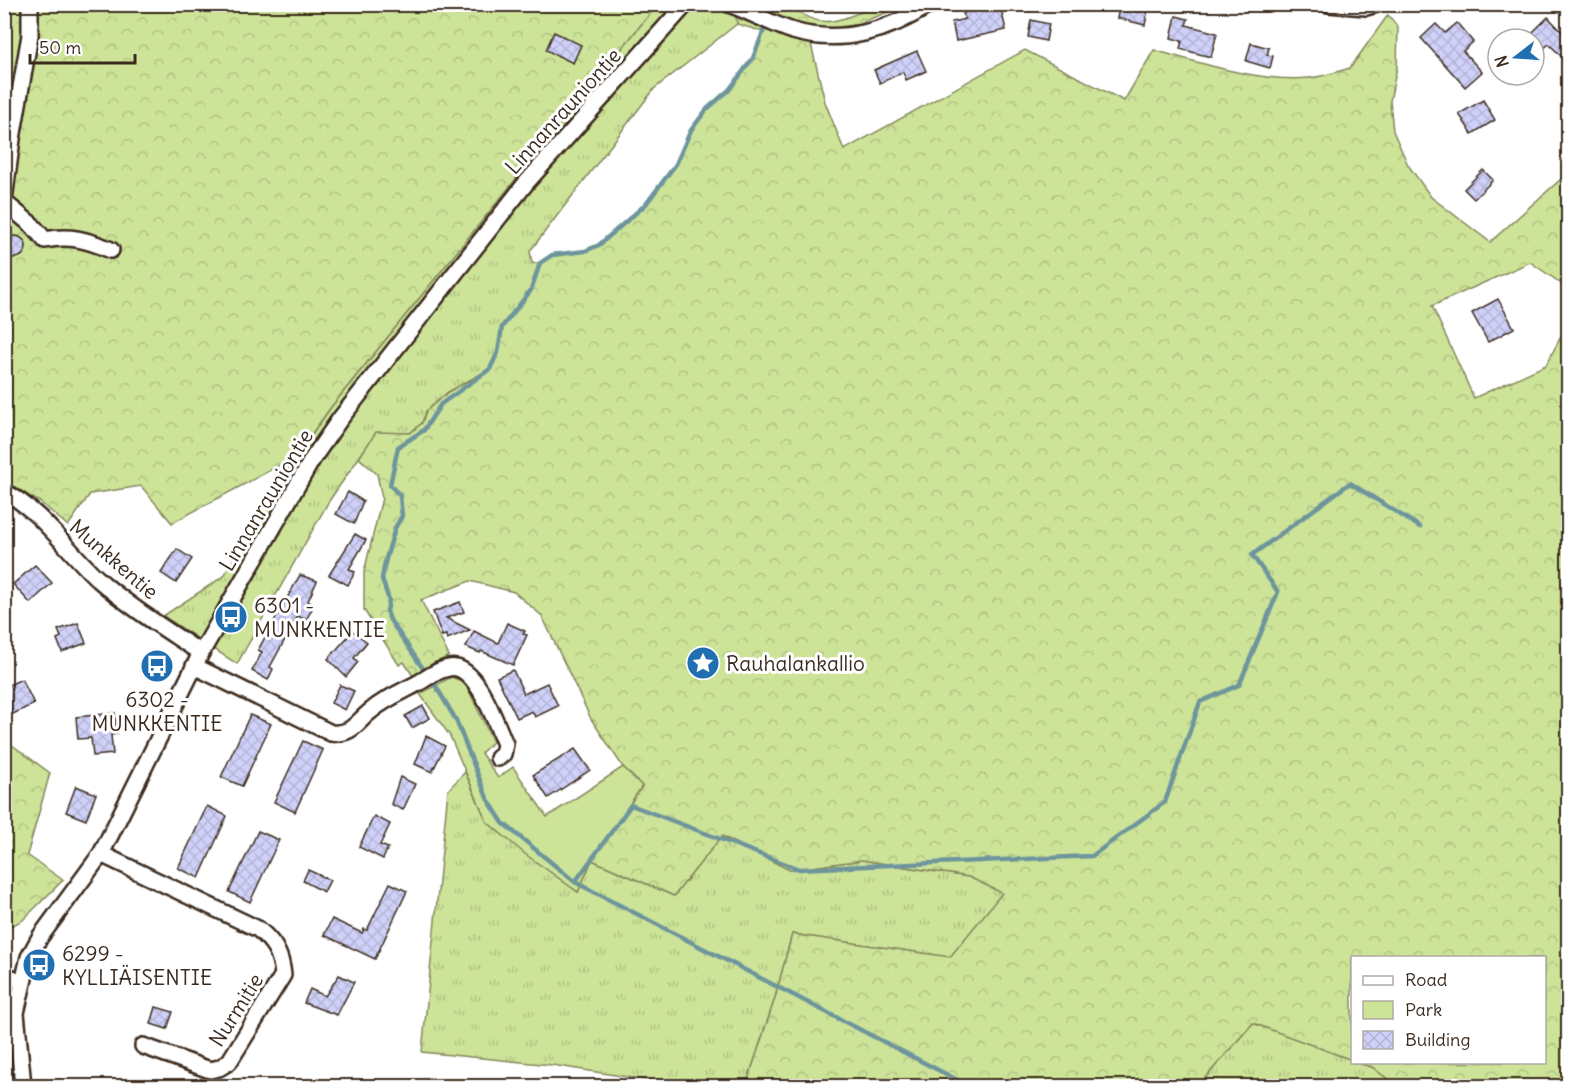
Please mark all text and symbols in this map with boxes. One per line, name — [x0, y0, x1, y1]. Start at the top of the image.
scale bar — [30, 27, 135, 65]
north arrow — [1486, 27, 1546, 87]
text: 50 m — [39, 36, 81, 59]
street label: Linnanrauniontie — [499, 42, 627, 180]
text: N — [1490, 53, 1513, 70]
street label: Linnanrauniontie — [213, 424, 319, 576]
street label: Munkkentie — [64, 513, 164, 605]
place label: 6301 - MUNKKENTIE — [254, 592, 385, 643]
bus stop icon: 6301 - MUNKKENTIE — [213, 599, 249, 635]
place icon: Rauhalankallio — [685, 645, 721, 681]
bus stop icon: 6302 - MUNKKENTIE — [139, 648, 175, 684]
place label: Rauhalankallio — [726, 650, 865, 677]
place label: 6302 - MUNKKENTIE — [91, 686, 223, 737]
place label: 6299 - KYLLIÄISENTIE — [62, 940, 212, 991]
bus stop icon: 6299 - KYLLIÄISENTIE — [21, 947, 57, 983]
legend — [1351, 956, 1546, 1064]
street label: Nurmitie — [203, 968, 269, 1052]
text: Road — [1405, 968, 1448, 991]
text: Park — [1405, 998, 1442, 1021]
text: Building — [1405, 1028, 1470, 1051]

